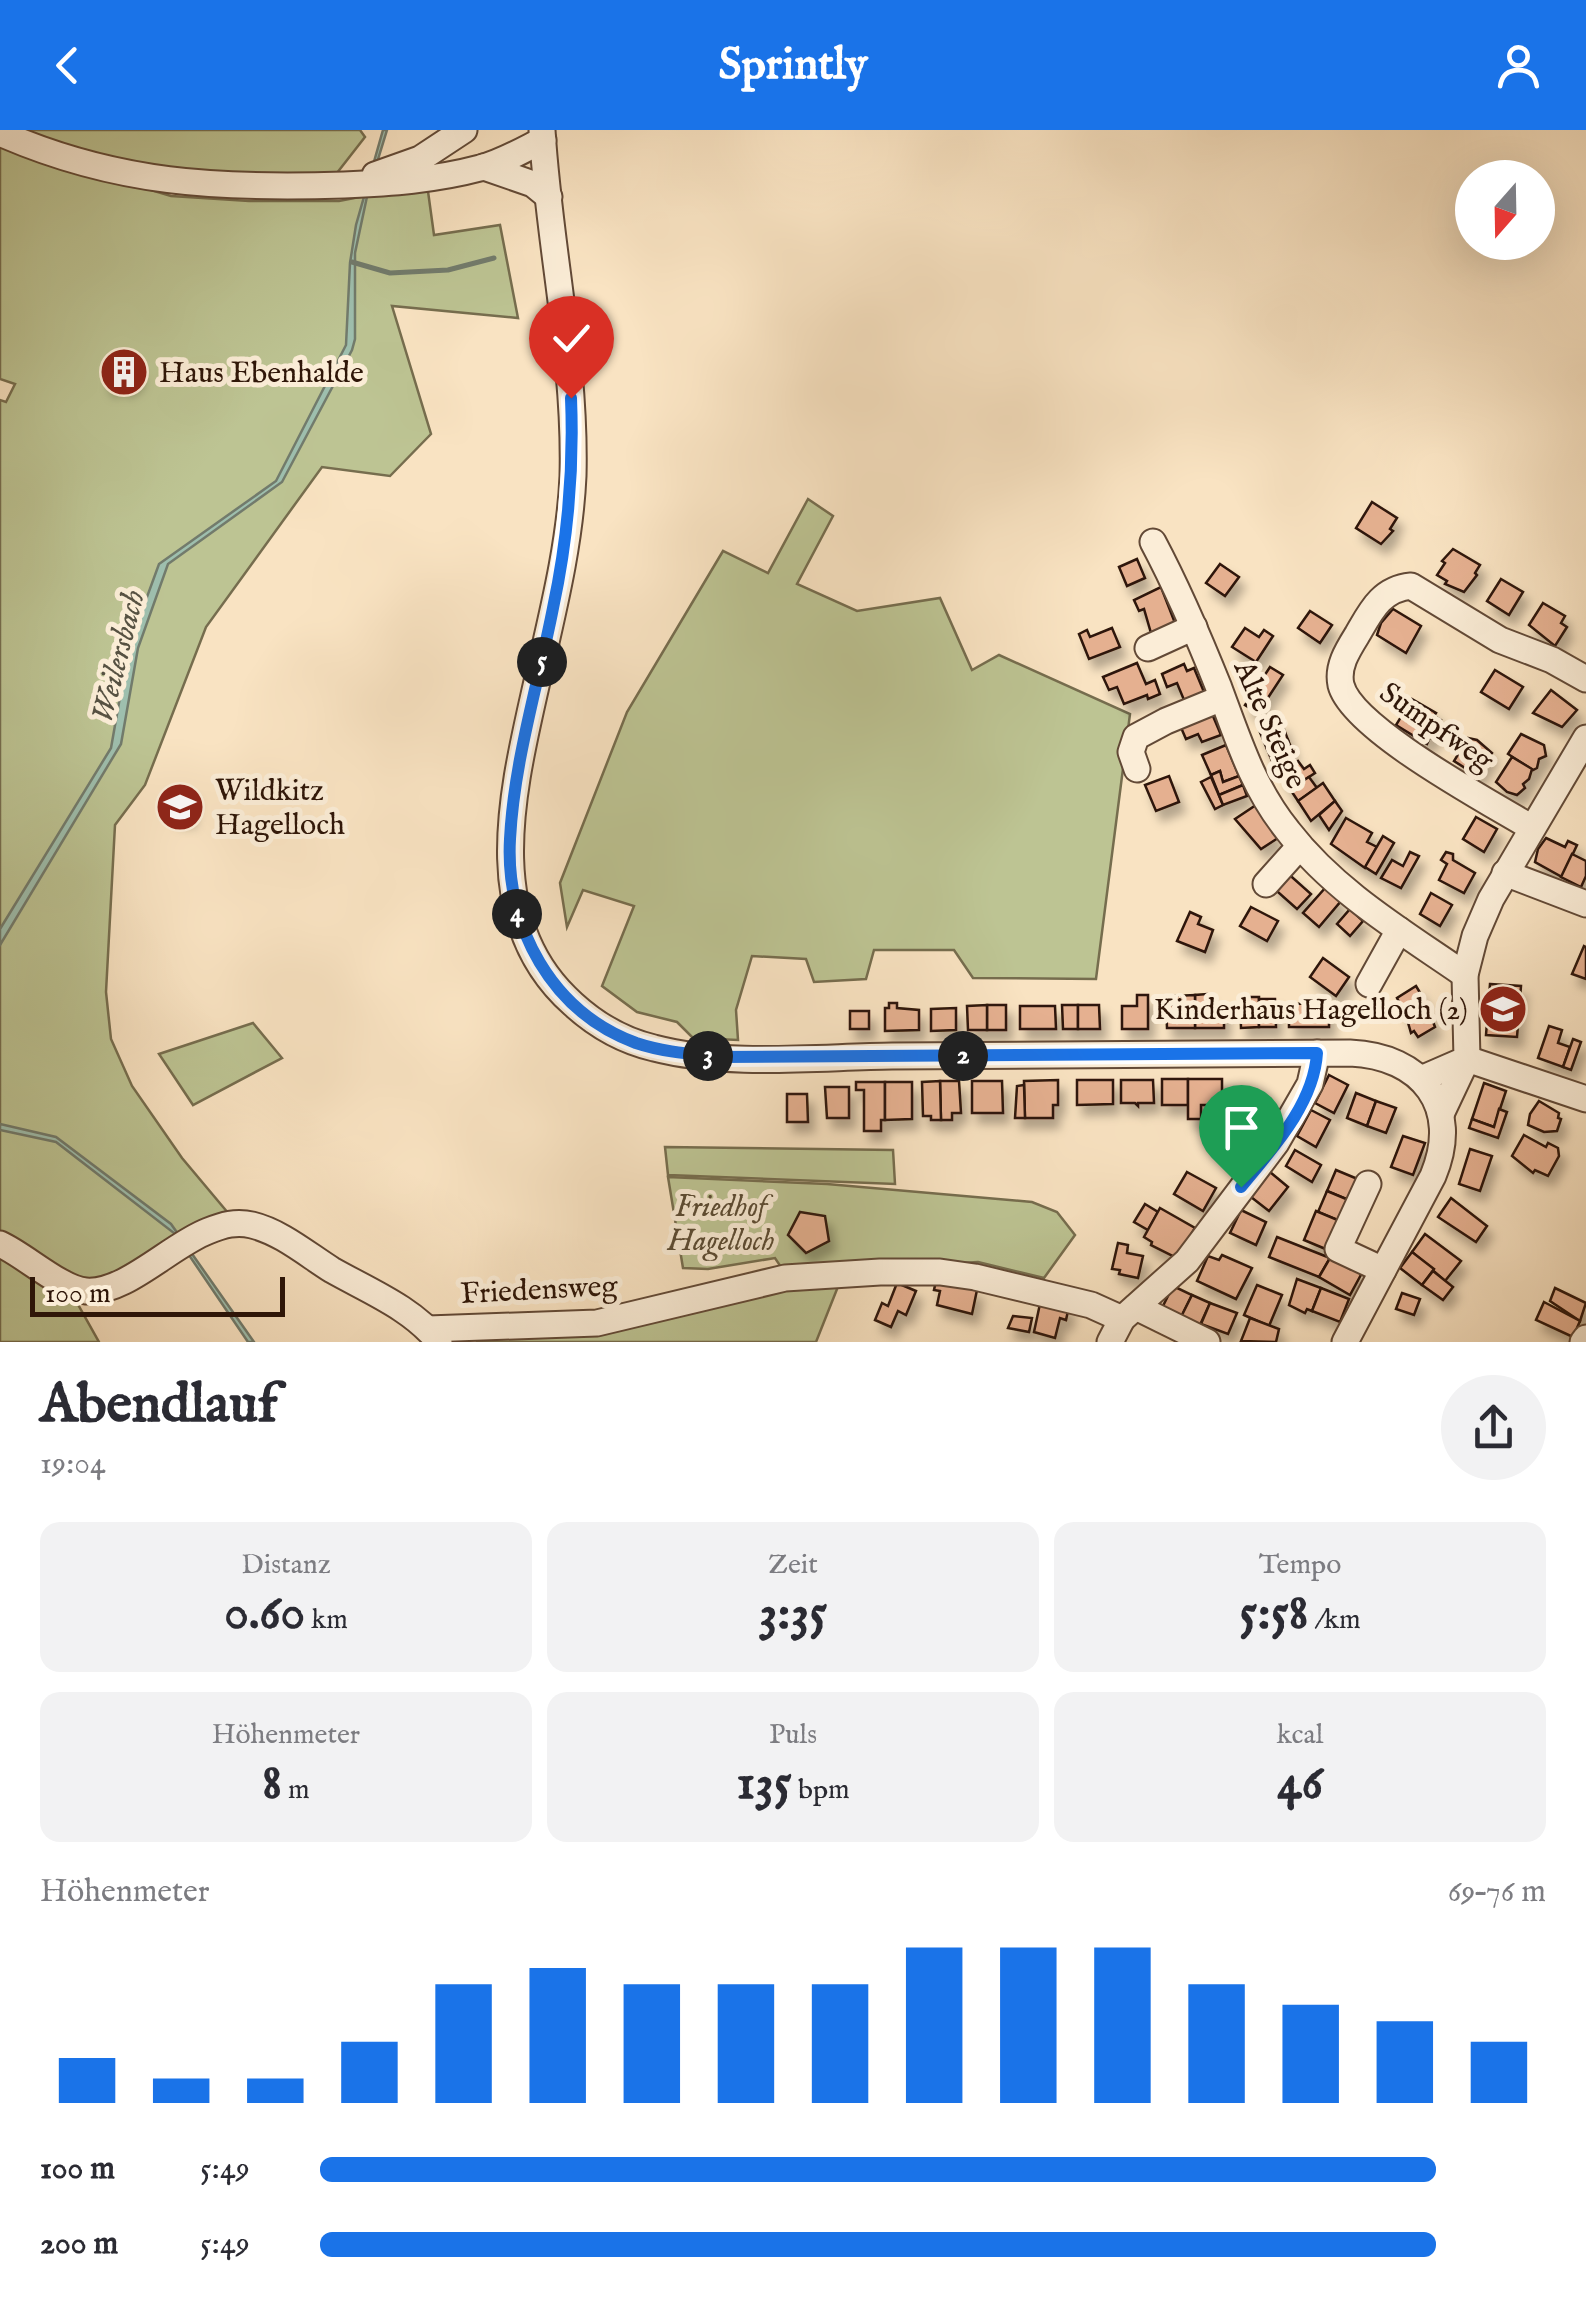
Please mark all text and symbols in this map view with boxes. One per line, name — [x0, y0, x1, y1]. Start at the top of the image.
text: Sprintly — [718, 37, 868, 94]
icon: back — [40, 38, 95, 93]
icon: person — [1491, 38, 1546, 93]
north arrow — [1455, 160, 1555, 260]
map controls — [1455, 160, 1555, 260]
pin — [529, 296, 614, 399]
icon: check — [544, 311, 599, 366]
building icon: Haus Ebenhalde — [98, 346, 150, 398]
place label: Haus Ebenhalde — [159, 355, 364, 393]
water label: Weilersbach — [83, 586, 156, 727]
pin: 5 — [517, 637, 567, 687]
text: 5 — [537, 644, 547, 679]
street label: Alte Steige — [1224, 654, 1314, 795]
street label: Sumpfweg — [1371, 675, 1501, 781]
place label: Wildkitz Hagelloch — [215, 773, 345, 845]
school or university icon: Wildkitz Hagelloch — [154, 781, 206, 833]
pin: 4 — [492, 889, 542, 939]
text: 4 — [510, 896, 524, 931]
school or university icon: Kinderhaus Hagelloch (2) — [1477, 983, 1529, 1035]
place label: Kinderhaus Hagelloch (2) — [1154, 992, 1468, 1030]
pin: 3 — [683, 1031, 733, 1081]
pin: 2 — [938, 1031, 988, 1081]
text: 3 — [703, 1038, 713, 1073]
text: 2 — [956, 1038, 970, 1073]
pin — [1199, 1085, 1284, 1188]
icon: arrive — [1214, 1100, 1269, 1155]
park label: Friedhof Hagelloch — [666, 1189, 775, 1261]
street label: Friedensweg — [460, 1268, 619, 1314]
scale bar — [30, 1272, 285, 1316]
text: 100 m — [45, 1277, 111, 1312]
text: Abendlauf — [40, 1371, 278, 1441]
button: share — [1441, 1375, 1546, 1480]
text: 19:04 — [40, 1444, 106, 1485]
text: Distanz — [241, 1548, 331, 1583]
text: Zeit — [768, 1548, 818, 1583]
text: Tempo — [1259, 1548, 1341, 1583]
text: 0.60 — [224, 1583, 305, 1646]
text: 3:35 — [759, 1583, 827, 1646]
text: 5:58 — [1239, 1583, 1308, 1646]
text: km — [305, 1603, 348, 1638]
text: /km — [1308, 1603, 1361, 1638]
text: Höhenmeter — [212, 1718, 360, 1753]
text: Puls — [769, 1718, 817, 1753]
text: kcal — [1277, 1718, 1323, 1753]
text: 8 — [262, 1753, 282, 1816]
text: 135 — [736, 1753, 792, 1816]
text: 46 — [1277, 1753, 1323, 1816]
text: m — [282, 1773, 310, 1808]
text: bpm — [792, 1773, 850, 1808]
text: Höhenmeter — [40, 1872, 209, 1913]
text: 69–76 m — [1448, 1872, 1546, 1913]
text: 100 m — [40, 2149, 115, 2190]
text: 5:49 — [200, 2149, 250, 2190]
text: 200 m — [40, 2224, 118, 2265]
text: 5:49 — [200, 2224, 250, 2265]

